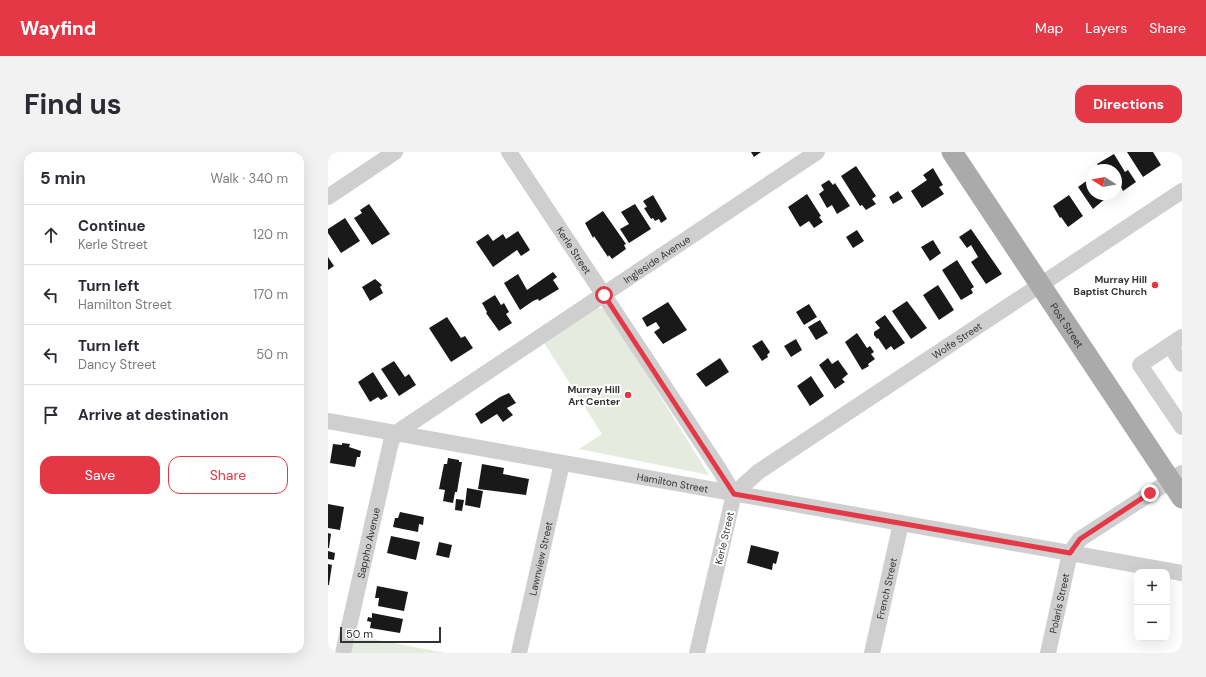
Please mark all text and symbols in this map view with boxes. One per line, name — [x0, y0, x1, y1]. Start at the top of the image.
text: Wayfind — [20, 16, 96, 41]
text: Map — [1035, 19, 1063, 37]
text: Layers — [1085, 19, 1127, 37]
text: Share — [1149, 19, 1186, 37]
button: Directions — [1075, 85, 1182, 123]
text: Find us — [24, 86, 122, 123]
north arrow — [1086, 164, 1122, 200]
text: 5 min — [40, 167, 86, 189]
text: Walk · 340 m — [211, 170, 288, 187]
text: Continue — [78, 216, 146, 236]
icon: ahead — [40, 224, 62, 246]
street label: Kerle Street — [553, 225, 594, 277]
text: 120 m — [253, 226, 288, 243]
street label: Ingleside Avenue — [621, 232, 693, 286]
text: Kerle Street — [78, 236, 148, 253]
place label: Murray Hill Baptist Church — [1074, 273, 1147, 298]
text: Turn left — [78, 276, 139, 296]
marker: Murray Hill Baptist Church — [1150, 280, 1160, 290]
icon: left — [40, 284, 62, 306]
text: 170 m — [253, 286, 288, 303]
route start — [595, 286, 613, 304]
text: Hamilton Street — [78, 296, 172, 313]
street label: Post Street — [1047, 301, 1086, 350]
street label: Wolfe Street — [930, 319, 985, 362]
text: Turn left — [78, 336, 139, 356]
icon: left — [40, 344, 62, 366]
text: 50 m — [256, 346, 288, 363]
text: Dancy Street — [78, 356, 156, 373]
place label: Murray Hill Art Center — [568, 383, 620, 408]
marker: Murray Hill Art Center — [623, 390, 633, 400]
icon: arrive — [40, 404, 62, 426]
text: Arrive at destination — [78, 405, 229, 425]
button: Save — [40, 456, 160, 494]
button: Share — [168, 456, 288, 494]
street label: Hamilton Street — [636, 470, 709, 496]
route end — [1141, 484, 1159, 502]
street label: Sappho Avenue — [354, 506, 383, 580]
street label: Kerle Street — [712, 510, 737, 566]
street label: Lawnview Street — [526, 520, 556, 597]
street label: French Street — [874, 557, 900, 621]
map controls — [1134, 569, 1170, 641]
button: + — [1134, 569, 1170, 605]
street label: Polaris Street — [1047, 572, 1072, 635]
button: − — [1134, 605, 1170, 641]
scale bar — [340, 625, 441, 644]
text: 50 m — [346, 627, 373, 641]

